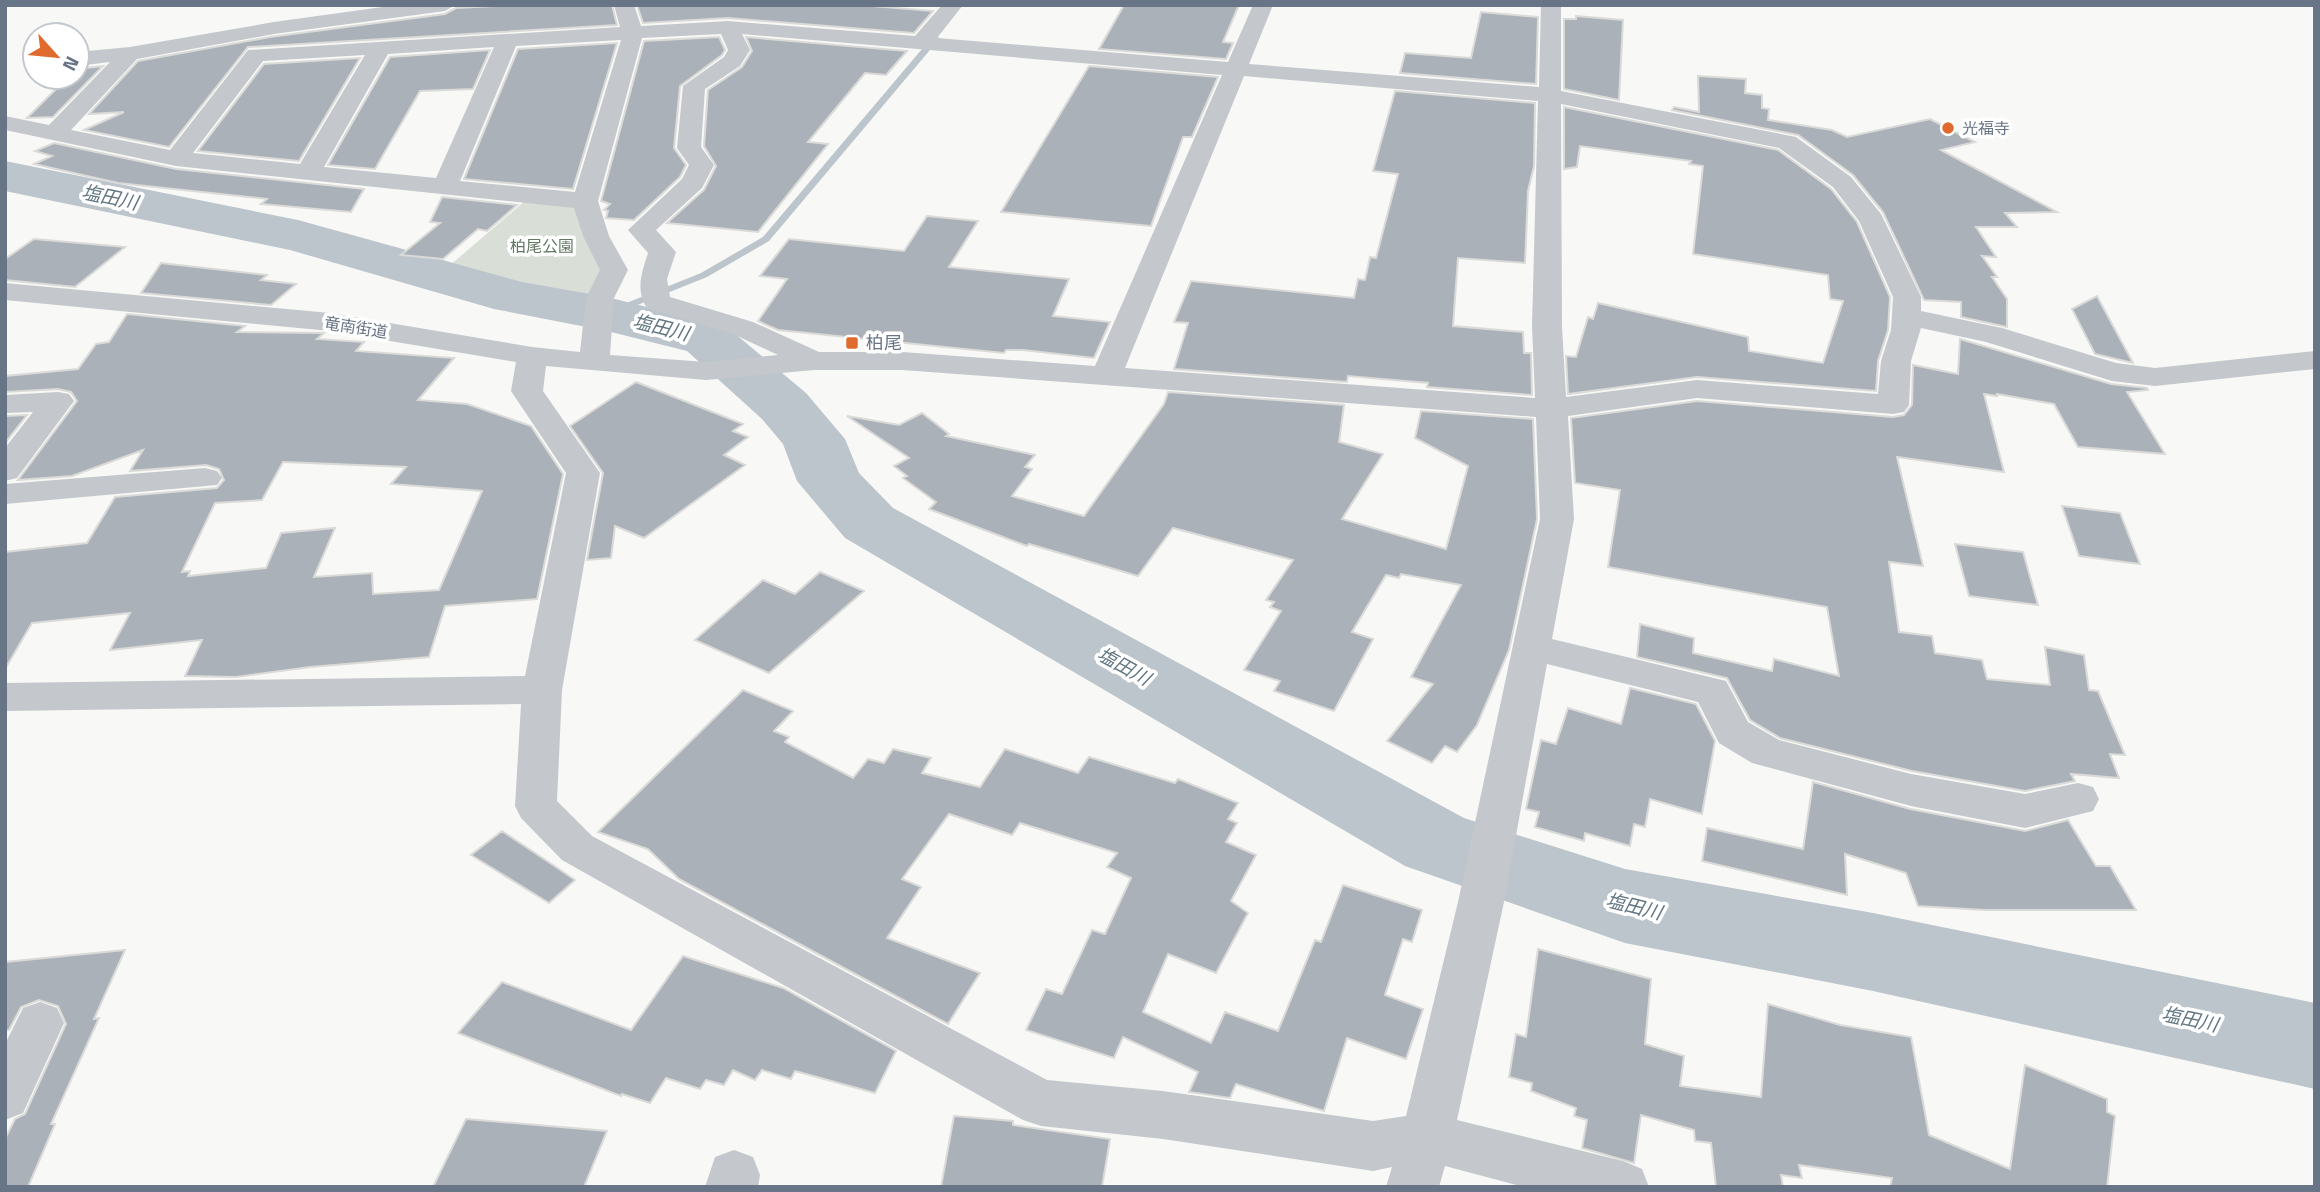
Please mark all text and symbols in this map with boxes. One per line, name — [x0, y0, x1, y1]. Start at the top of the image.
north arrow — [21, 21, 91, 91]
text: N — [56, 51, 88, 76]
place label: 光福寺 — [1962, 116, 2010, 140]
marker: 光福寺 — [1940, 120, 1956, 136]
water label: 塩田川 — [79, 176, 143, 217]
park label: 柏尾公園 — [510, 234, 574, 258]
water label: 塩田川 — [630, 306, 694, 348]
street label: 竜南街道 — [323, 310, 389, 344]
place label: 柏尾 — [866, 329, 902, 356]
marker: 柏尾 — [844, 335, 860, 351]
water label: 塩田川 — [1092, 639, 1158, 693]
water label: 塩田川 — [1603, 885, 1667, 927]
water label: 塩田川 — [2159, 998, 2223, 1039]

